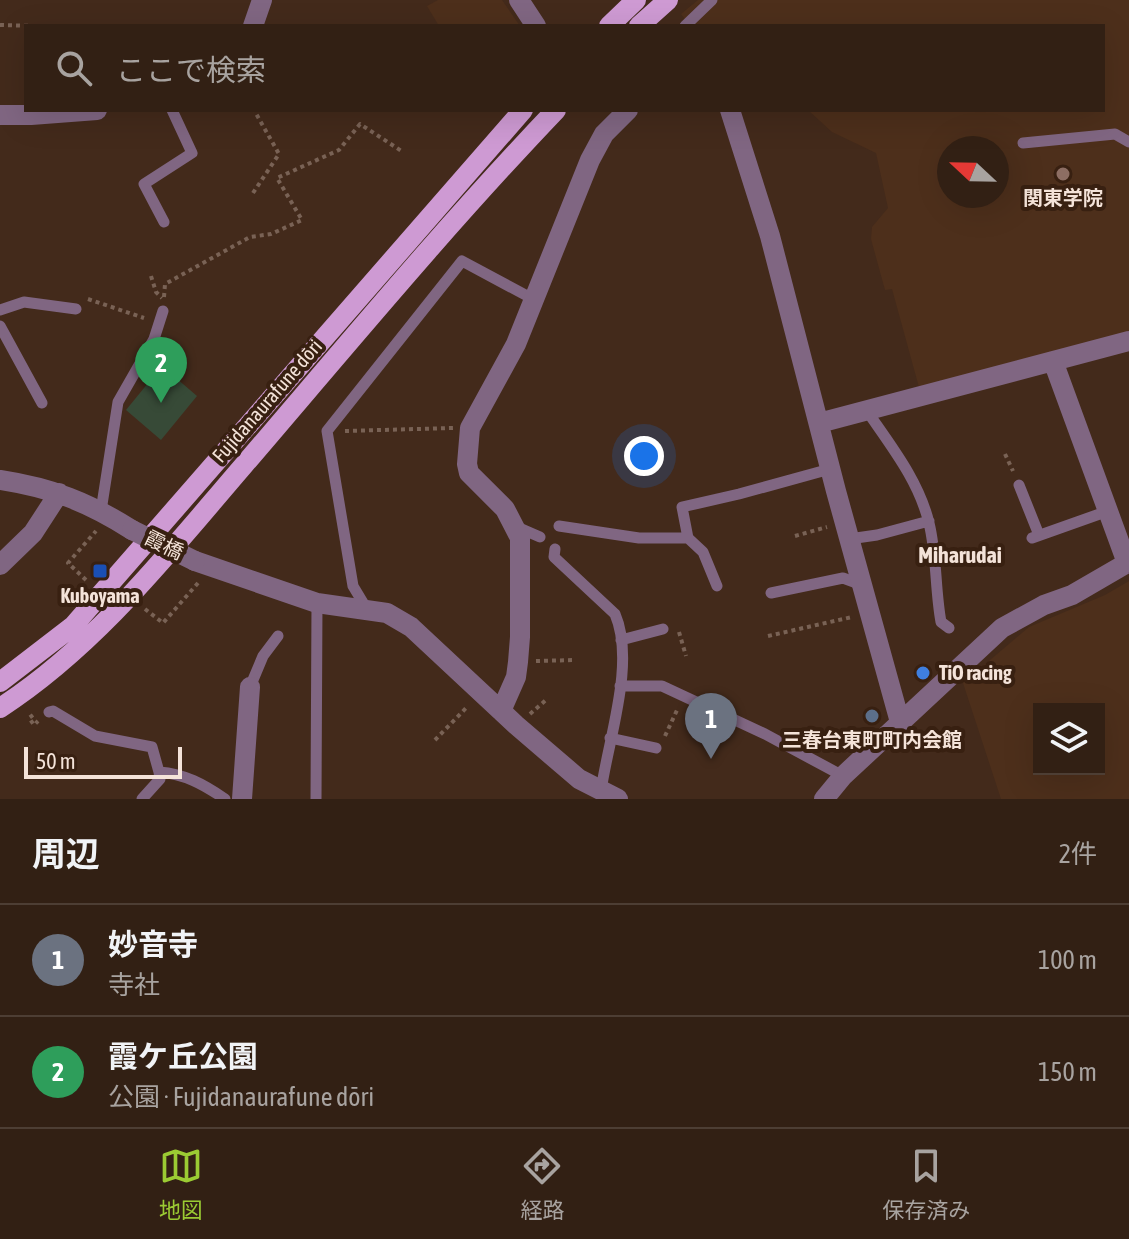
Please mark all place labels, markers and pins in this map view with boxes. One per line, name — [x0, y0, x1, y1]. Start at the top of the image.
marker: 関東学院 — [1054, 165, 1072, 183]
place label: 関東学院 — [1023, 186, 1103, 209]
pin: 2 — [135, 337, 187, 403]
marker: Kuboyama — [91, 562, 109, 580]
place label: Kuboyama — [61, 584, 139, 607]
place label: TiO racing — [939, 661, 1012, 684]
marker: TiO racing — [914, 664, 932, 682]
pin: 1 — [685, 693, 737, 759]
marker: 三春台東町町内会館 — [863, 707, 881, 725]
place label: 三春台東町町内会館 — [782, 728, 962, 751]

